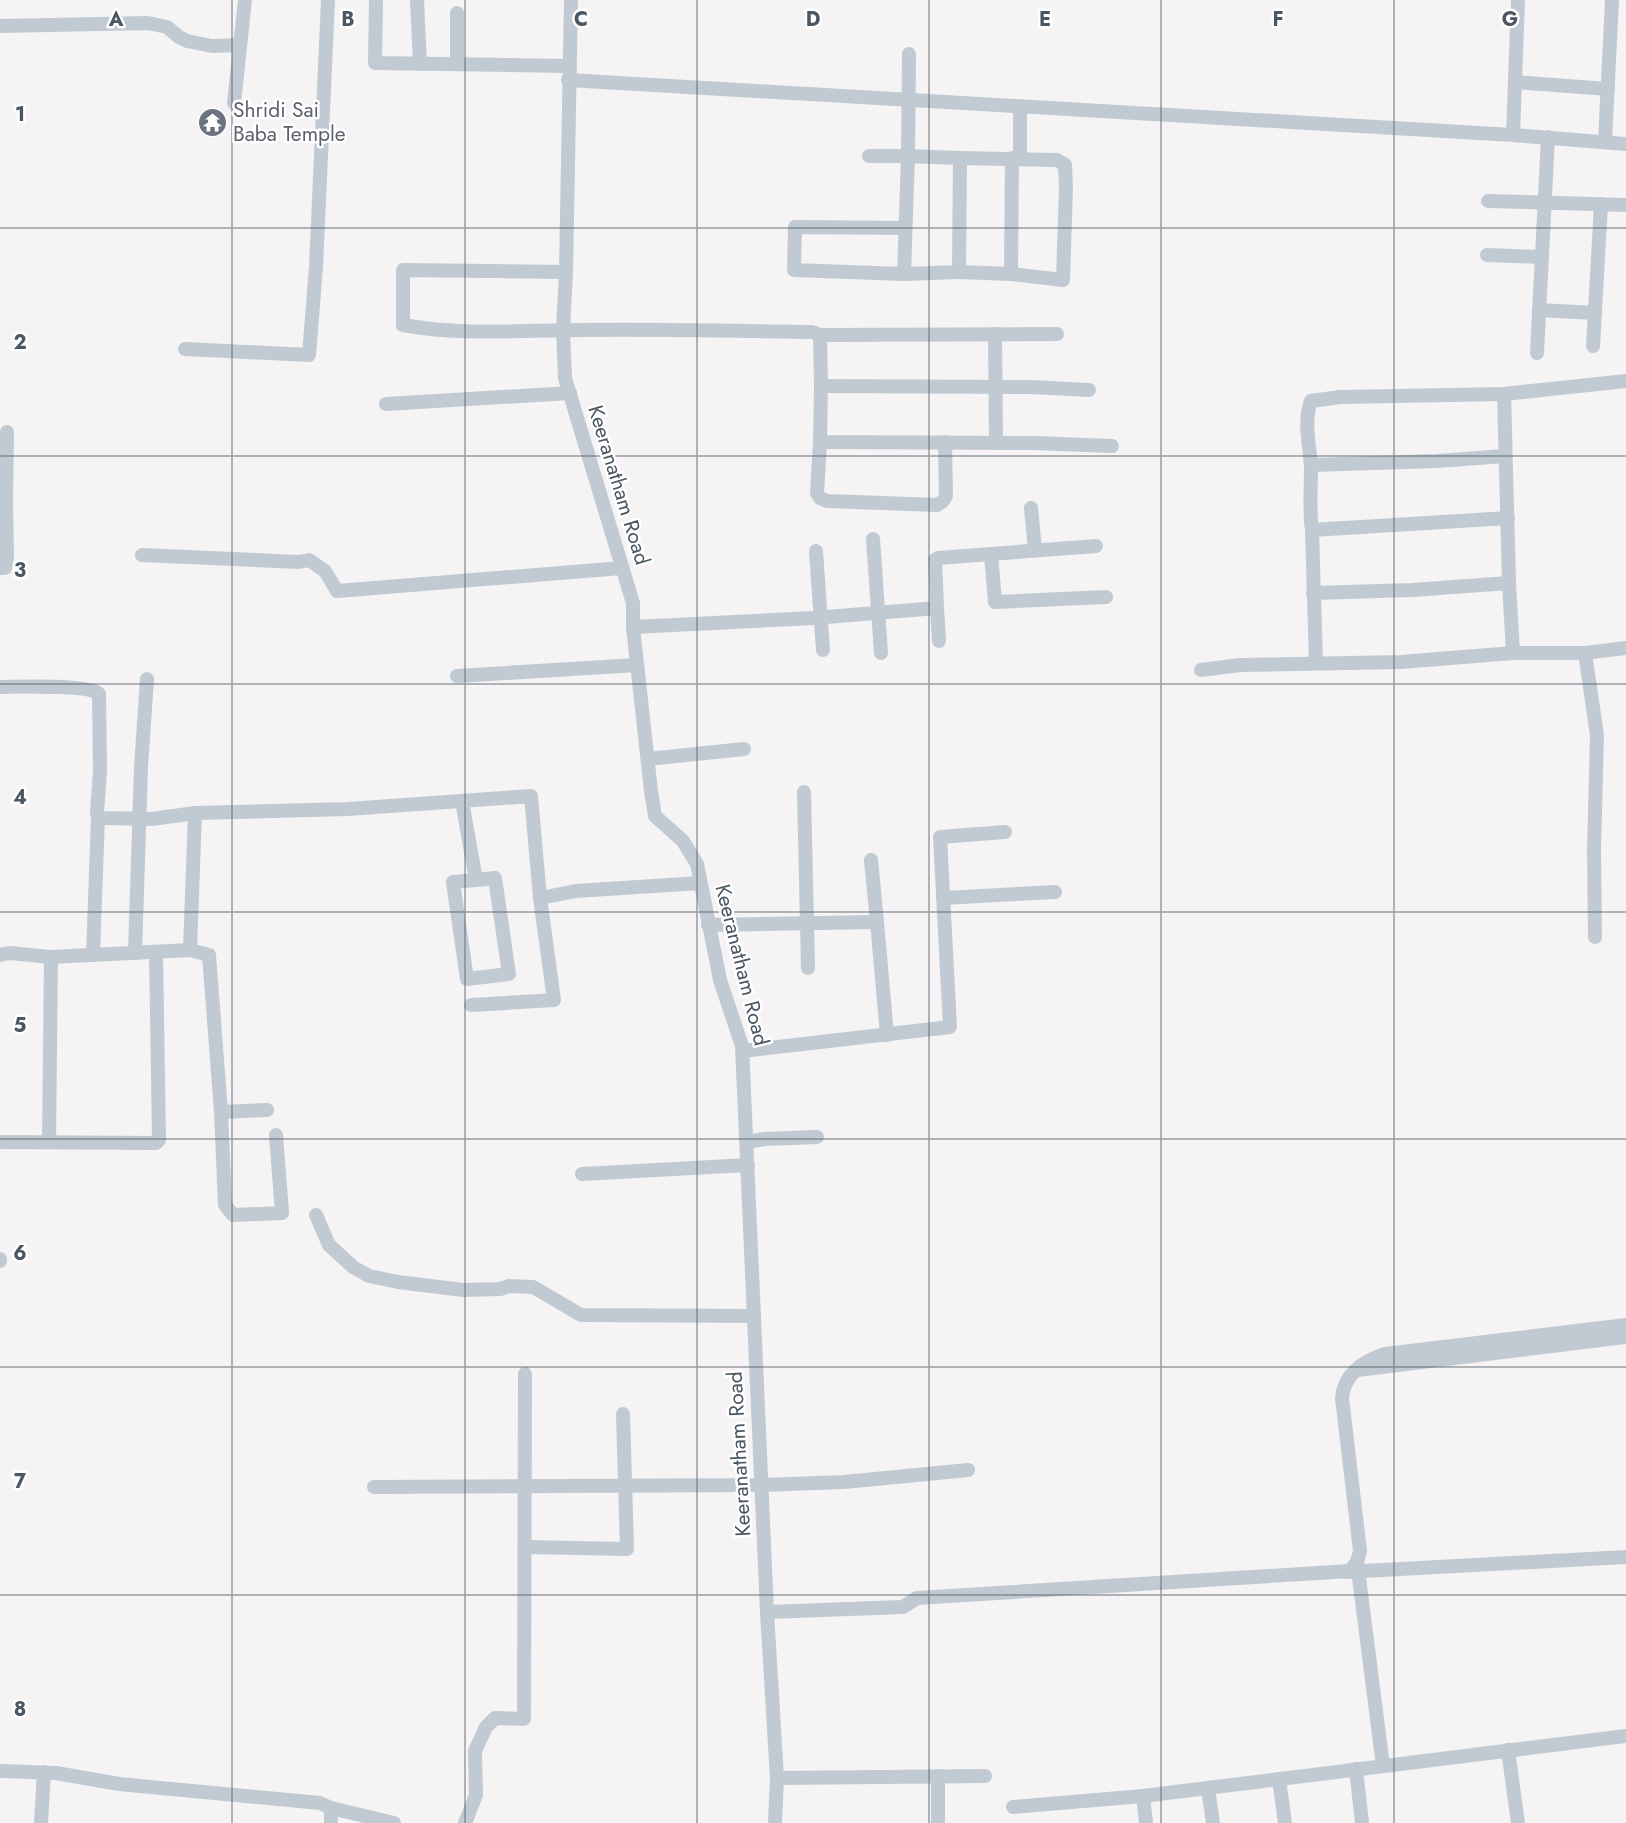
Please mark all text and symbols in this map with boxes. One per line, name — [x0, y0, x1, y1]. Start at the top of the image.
text: A — [108, 5, 124, 34]
text: B — [341, 5, 355, 34]
text: C — [574, 5, 588, 34]
text: D — [806, 5, 820, 34]
text: E — [1039, 5, 1051, 34]
text: F — [1272, 5, 1284, 34]
text: G — [1502, 5, 1518, 34]
place label: Shridi Sai Baba Temple — [233, 95, 346, 149]
text: 1 — [15, 100, 25, 129]
temple icon: Shridi Sai Baba Temple — [196, 106, 228, 138]
text: 2 — [13, 328, 27, 357]
street label: Keeranatham Road — [580, 402, 658, 568]
text: 3 — [14, 556, 26, 585]
text: 4 — [13, 783, 27, 812]
street label: Keeranatham Road — [707, 881, 777, 1049]
text: 5 — [14, 1011, 27, 1040]
text: 6 — [13, 1239, 27, 1268]
street label: Keeranatham Road — [720, 1371, 758, 1537]
text: 7 — [14, 1467, 27, 1496]
text: 8 — [14, 1695, 26, 1724]

